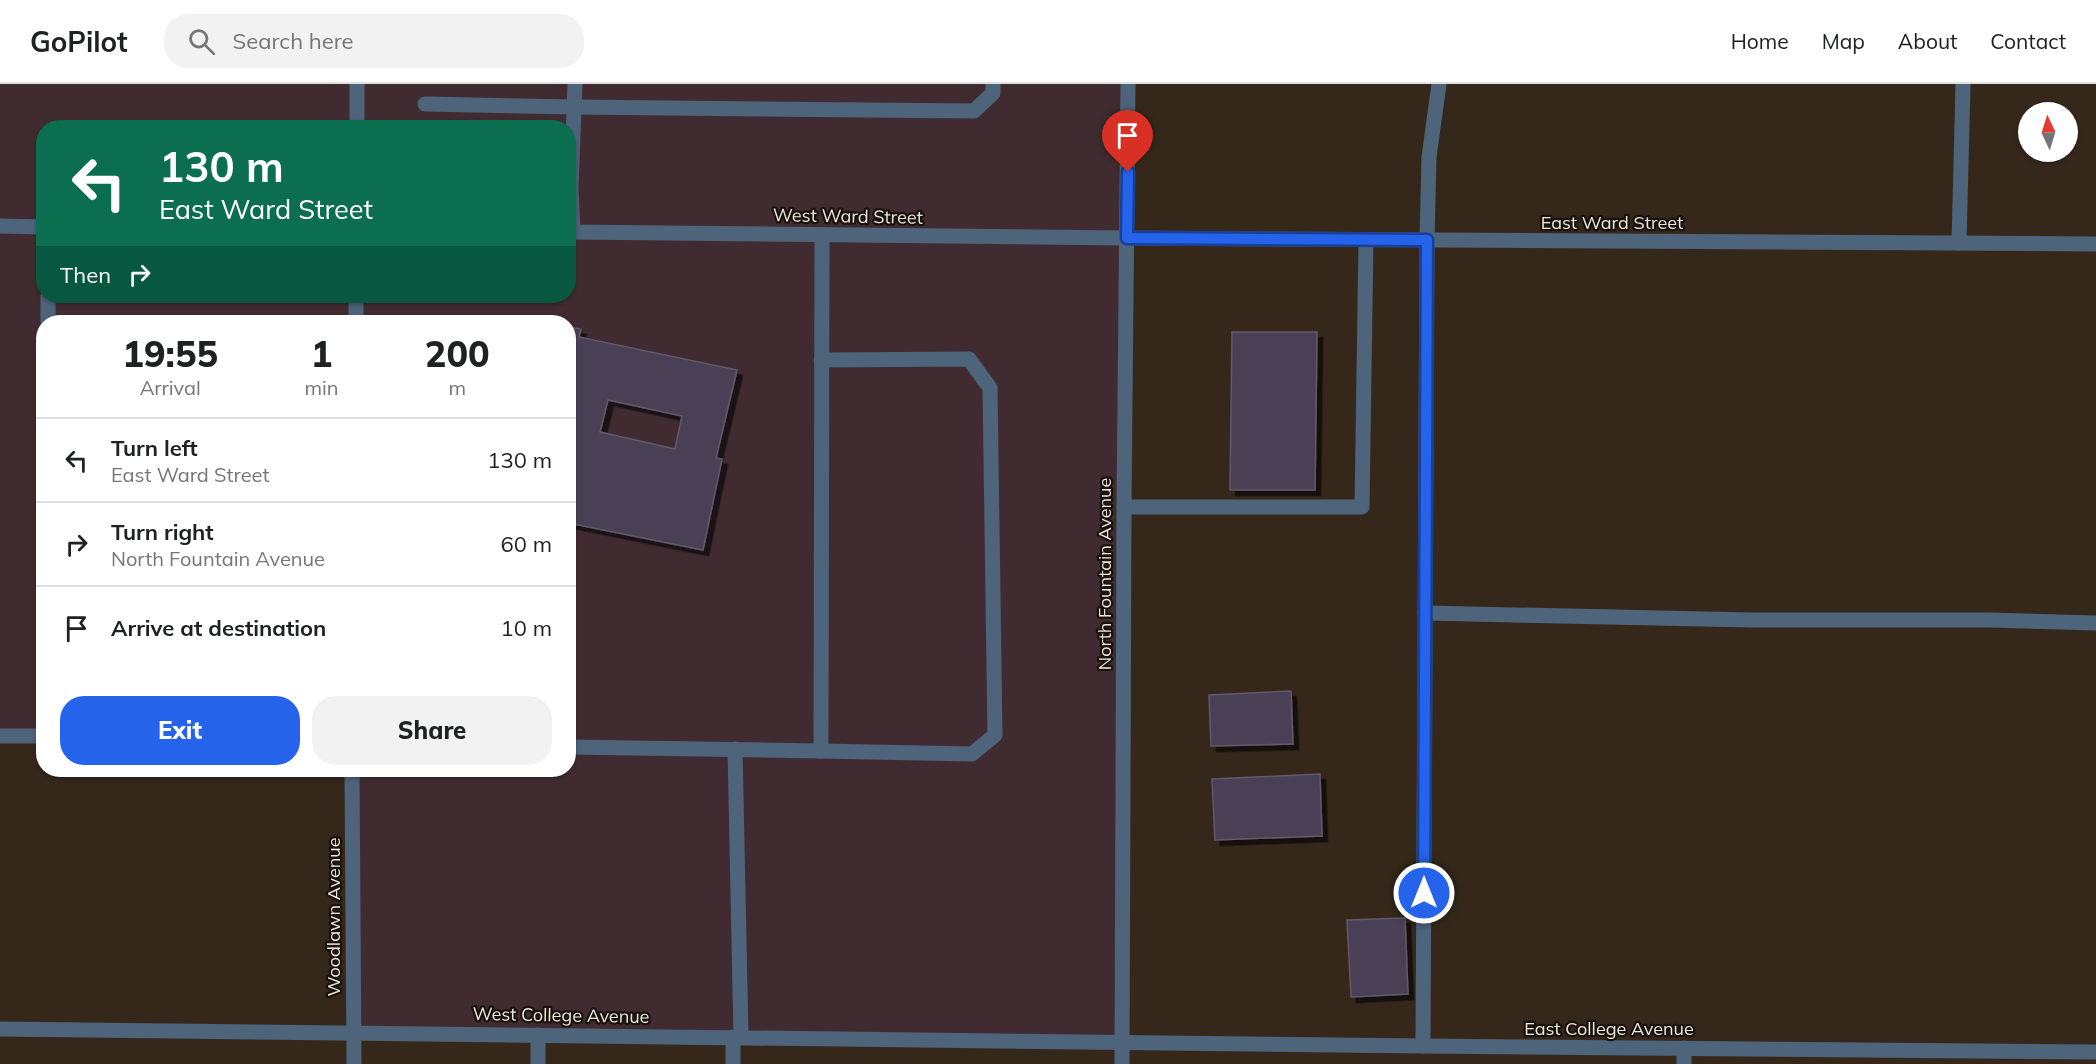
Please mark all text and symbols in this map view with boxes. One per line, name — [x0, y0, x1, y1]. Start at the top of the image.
search box — [164, 14, 584, 68]
text: GoPilot — [30, 24, 128, 59]
icon: search — [185, 25, 218, 58]
text: Search here — [233, 27, 354, 55]
text: Home — [1731, 28, 1789, 54]
text: Map — [1822, 28, 1865, 54]
text: About — [1898, 28, 1957, 54]
text: Contact — [1990, 28, 2066, 54]
north arrow — [2018, 102, 2078, 162]
map controls — [2018, 102, 2078, 162]
pin — [1102, 110, 1153, 172]
icon: arrive — [1111, 119, 1144, 152]
text: 130 m — [159, 140, 284, 193]
icon: left — [60, 144, 138, 222]
text: East Ward Street — [159, 192, 373, 226]
street label: West Ward Street — [773, 203, 923, 229]
street label: East Ward Street — [1541, 211, 1683, 234]
icon: right — [123, 258, 156, 291]
text: Then — [60, 261, 111, 289]
text: 19:55 — [122, 331, 218, 376]
text: 1 — [311, 331, 332, 376]
text: 200 — [425, 331, 490, 376]
text: Arrival — [140, 375, 201, 400]
text: min — [304, 375, 339, 400]
text: m — [448, 375, 466, 400]
text: Turn left — [111, 434, 198, 462]
icon: left — [60, 444, 93, 477]
text: 130 m — [487, 446, 552, 474]
text: East Ward Street — [111, 462, 269, 487]
street label: North Fountain Avenue — [1093, 478, 1116, 670]
text: Turn right — [111, 518, 214, 546]
icon: right — [60, 528, 93, 561]
text: 60 m — [501, 530, 552, 558]
text: North Fountain Avenue — [111, 546, 325, 571]
icon: arrive — [60, 612, 93, 645]
text: Arrive at destination — [111, 614, 326, 642]
text: 10 m — [501, 614, 552, 642]
button: Exit — [60, 696, 300, 765]
button: Share — [312, 696, 552, 765]
street label: Woodlawn Avenue — [322, 838, 345, 996]
position arrow — [1392, 861, 1456, 925]
street label: West College Avenue — [472, 1002, 650, 1028]
street label: East College Avenue — [1524, 1017, 1694, 1040]

